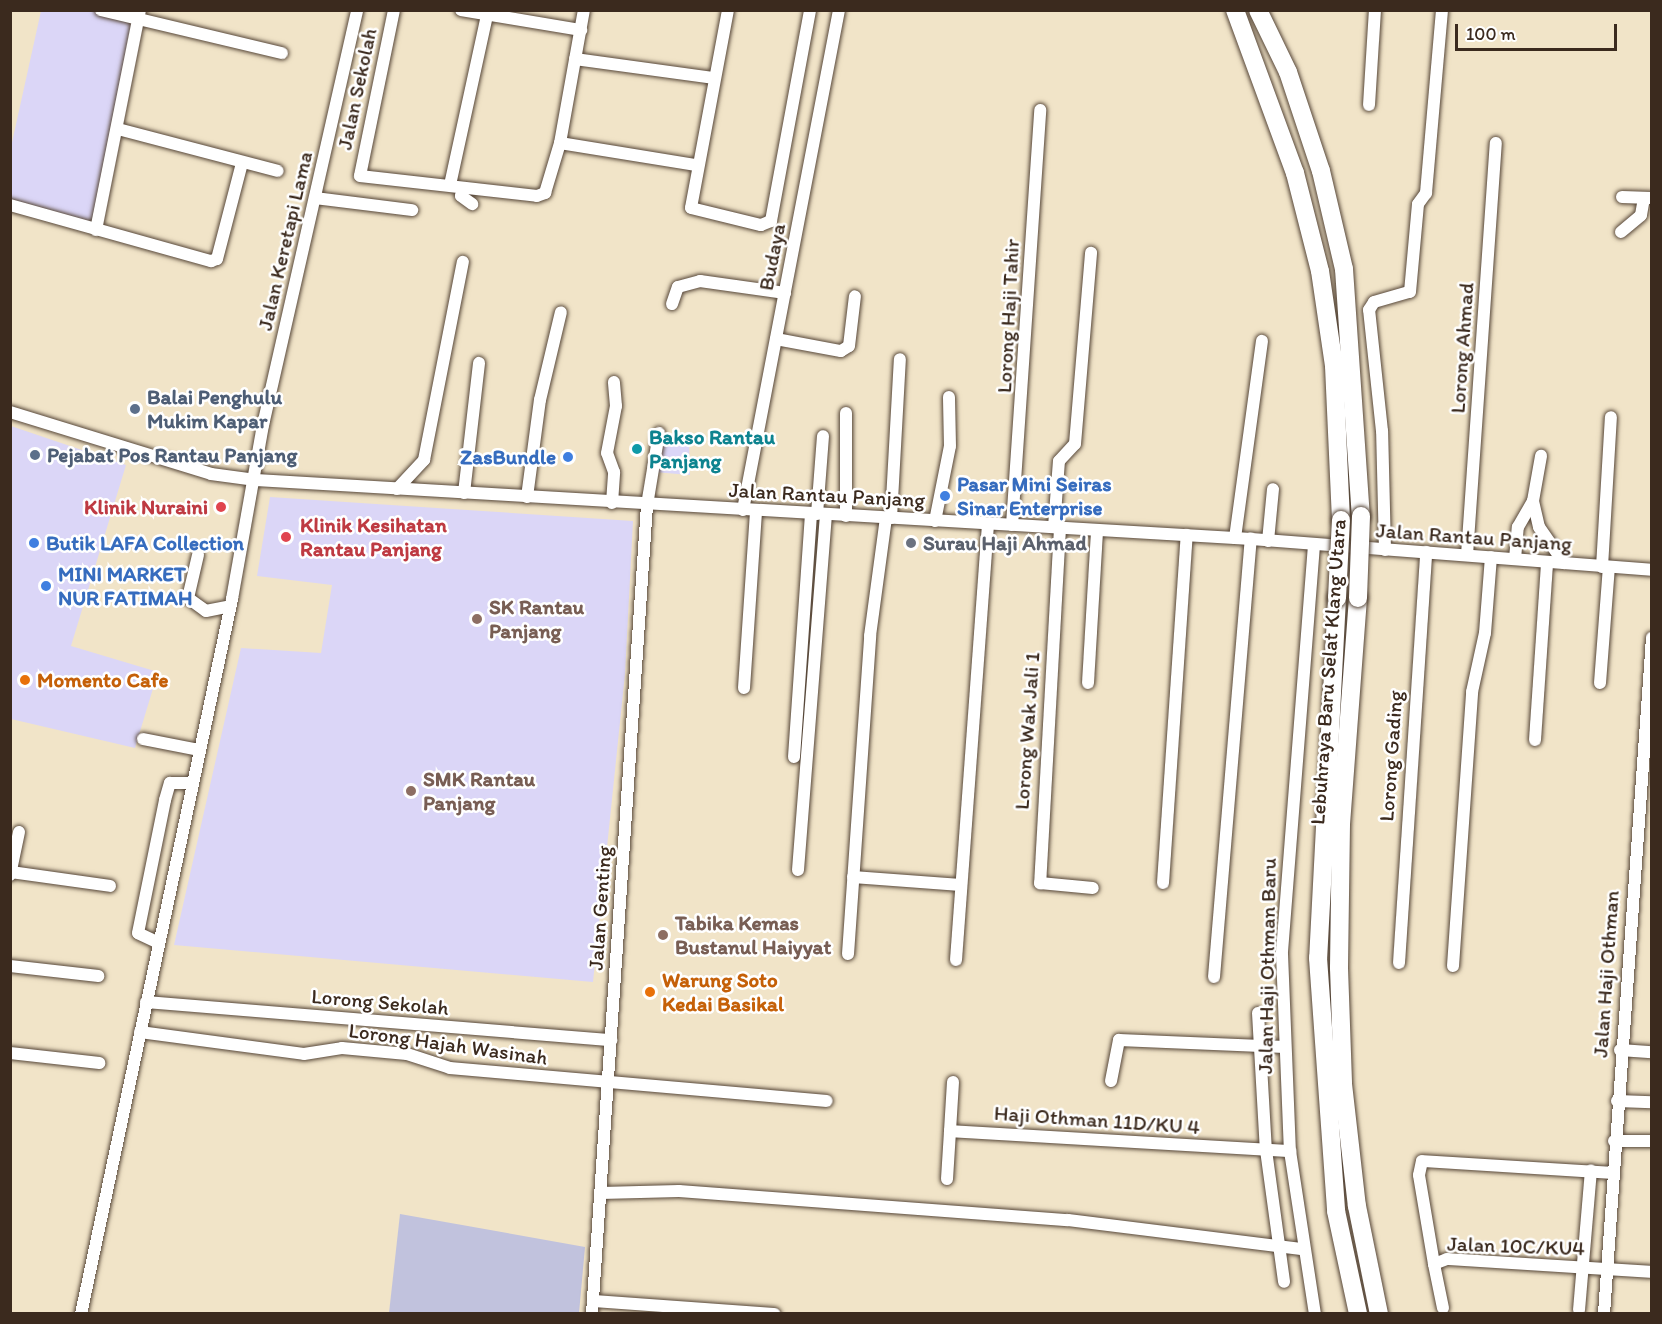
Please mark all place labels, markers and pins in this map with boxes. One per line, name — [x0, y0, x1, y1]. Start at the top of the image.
place label: Balai Penghulu Mukim Kapar — [147, 384, 282, 434]
marker: Balai Penghulu Mukim Kapar — [128, 402, 142, 416]
place label: Bakso Rantau Panjang — [649, 424, 774, 474]
place label: Pejabat Pos Rantau Panjang — [47, 442, 297, 468]
marker: Bakso Rantau Panjang — [630, 442, 644, 456]
place label: ZasBundle — [460, 444, 556, 470]
marker: Pejabat Pos Rantau Panjang — [28, 448, 42, 462]
marker: ZasBundle — [561, 450, 575, 464]
place label: Pasar Mini Seiras Sinar Enterprise — [957, 471, 1111, 521]
marker: Pasar Mini Seiras Sinar Enterprise — [938, 489, 952, 503]
place label: Klinik Nuraini — [85, 494, 208, 520]
marker: Klinik Nuraini — [212, 498, 230, 516]
place label: Klinik Kesihatan Rantau Panjang — [300, 512, 447, 562]
marker: Klinik Kesihatan Rantau Panjang — [277, 528, 295, 546]
place label: Butik LAFA Collection — [46, 530, 244, 556]
place label: Surau Haji Ahmad — [923, 530, 1086, 556]
marker: Butik LAFA Collection — [27, 536, 41, 550]
marker: Surau Haji Ahmad — [904, 536, 918, 550]
place label: MINI MARKET NUR FATIMAH — [58, 561, 189, 611]
marker: MINI MARKET NUR FATIMAH — [39, 579, 53, 593]
place label: SK Rantau Panjang — [489, 594, 584, 644]
marker: SK Rantau Panjang — [470, 612, 484, 626]
place label: Momento Cafe — [37, 667, 169, 693]
marker: Momento Cafe — [18, 673, 32, 687]
place label: SMK Rantau Panjang — [423, 766, 535, 816]
marker: SMK Rantau Panjang — [404, 784, 418, 798]
place label: Tabika Kemas Bustanul Haiyyat — [675, 910, 831, 960]
marker: Tabika Kemas Bustanul Haiyyat — [656, 928, 670, 942]
place label: Warung Soto Kedai Basikal — [662, 967, 784, 1017]
marker: Warung Soto Kedai Basikal — [643, 985, 657, 999]

